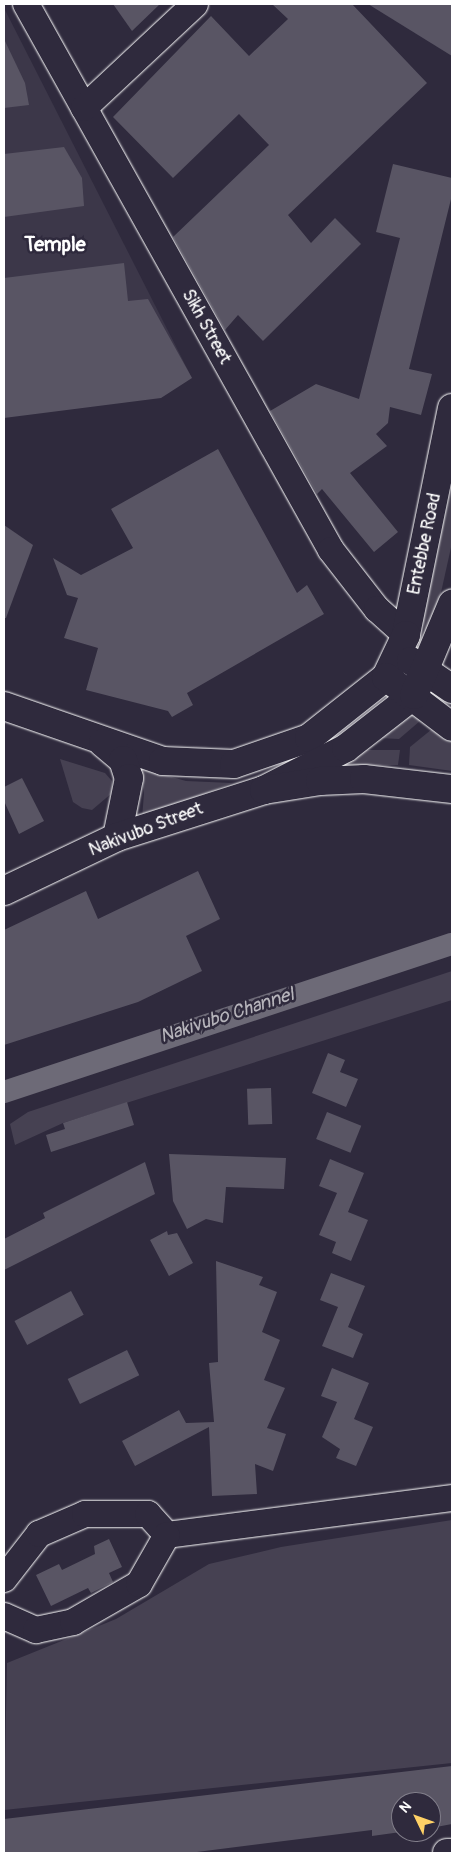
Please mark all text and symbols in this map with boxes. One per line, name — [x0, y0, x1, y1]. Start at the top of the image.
district label: Temple — [24, 232, 86, 256]
street label: Sikh Street — [177, 286, 235, 368]
street label: Entebbe Road — [404, 491, 446, 597]
street label: Nakivubo Street — [86, 798, 206, 862]
water label: Nakivubo Channel — [157, 984, 297, 1048]
north arrow — [391, 1792, 441, 1842]
text: N — [396, 1798, 415, 1817]

